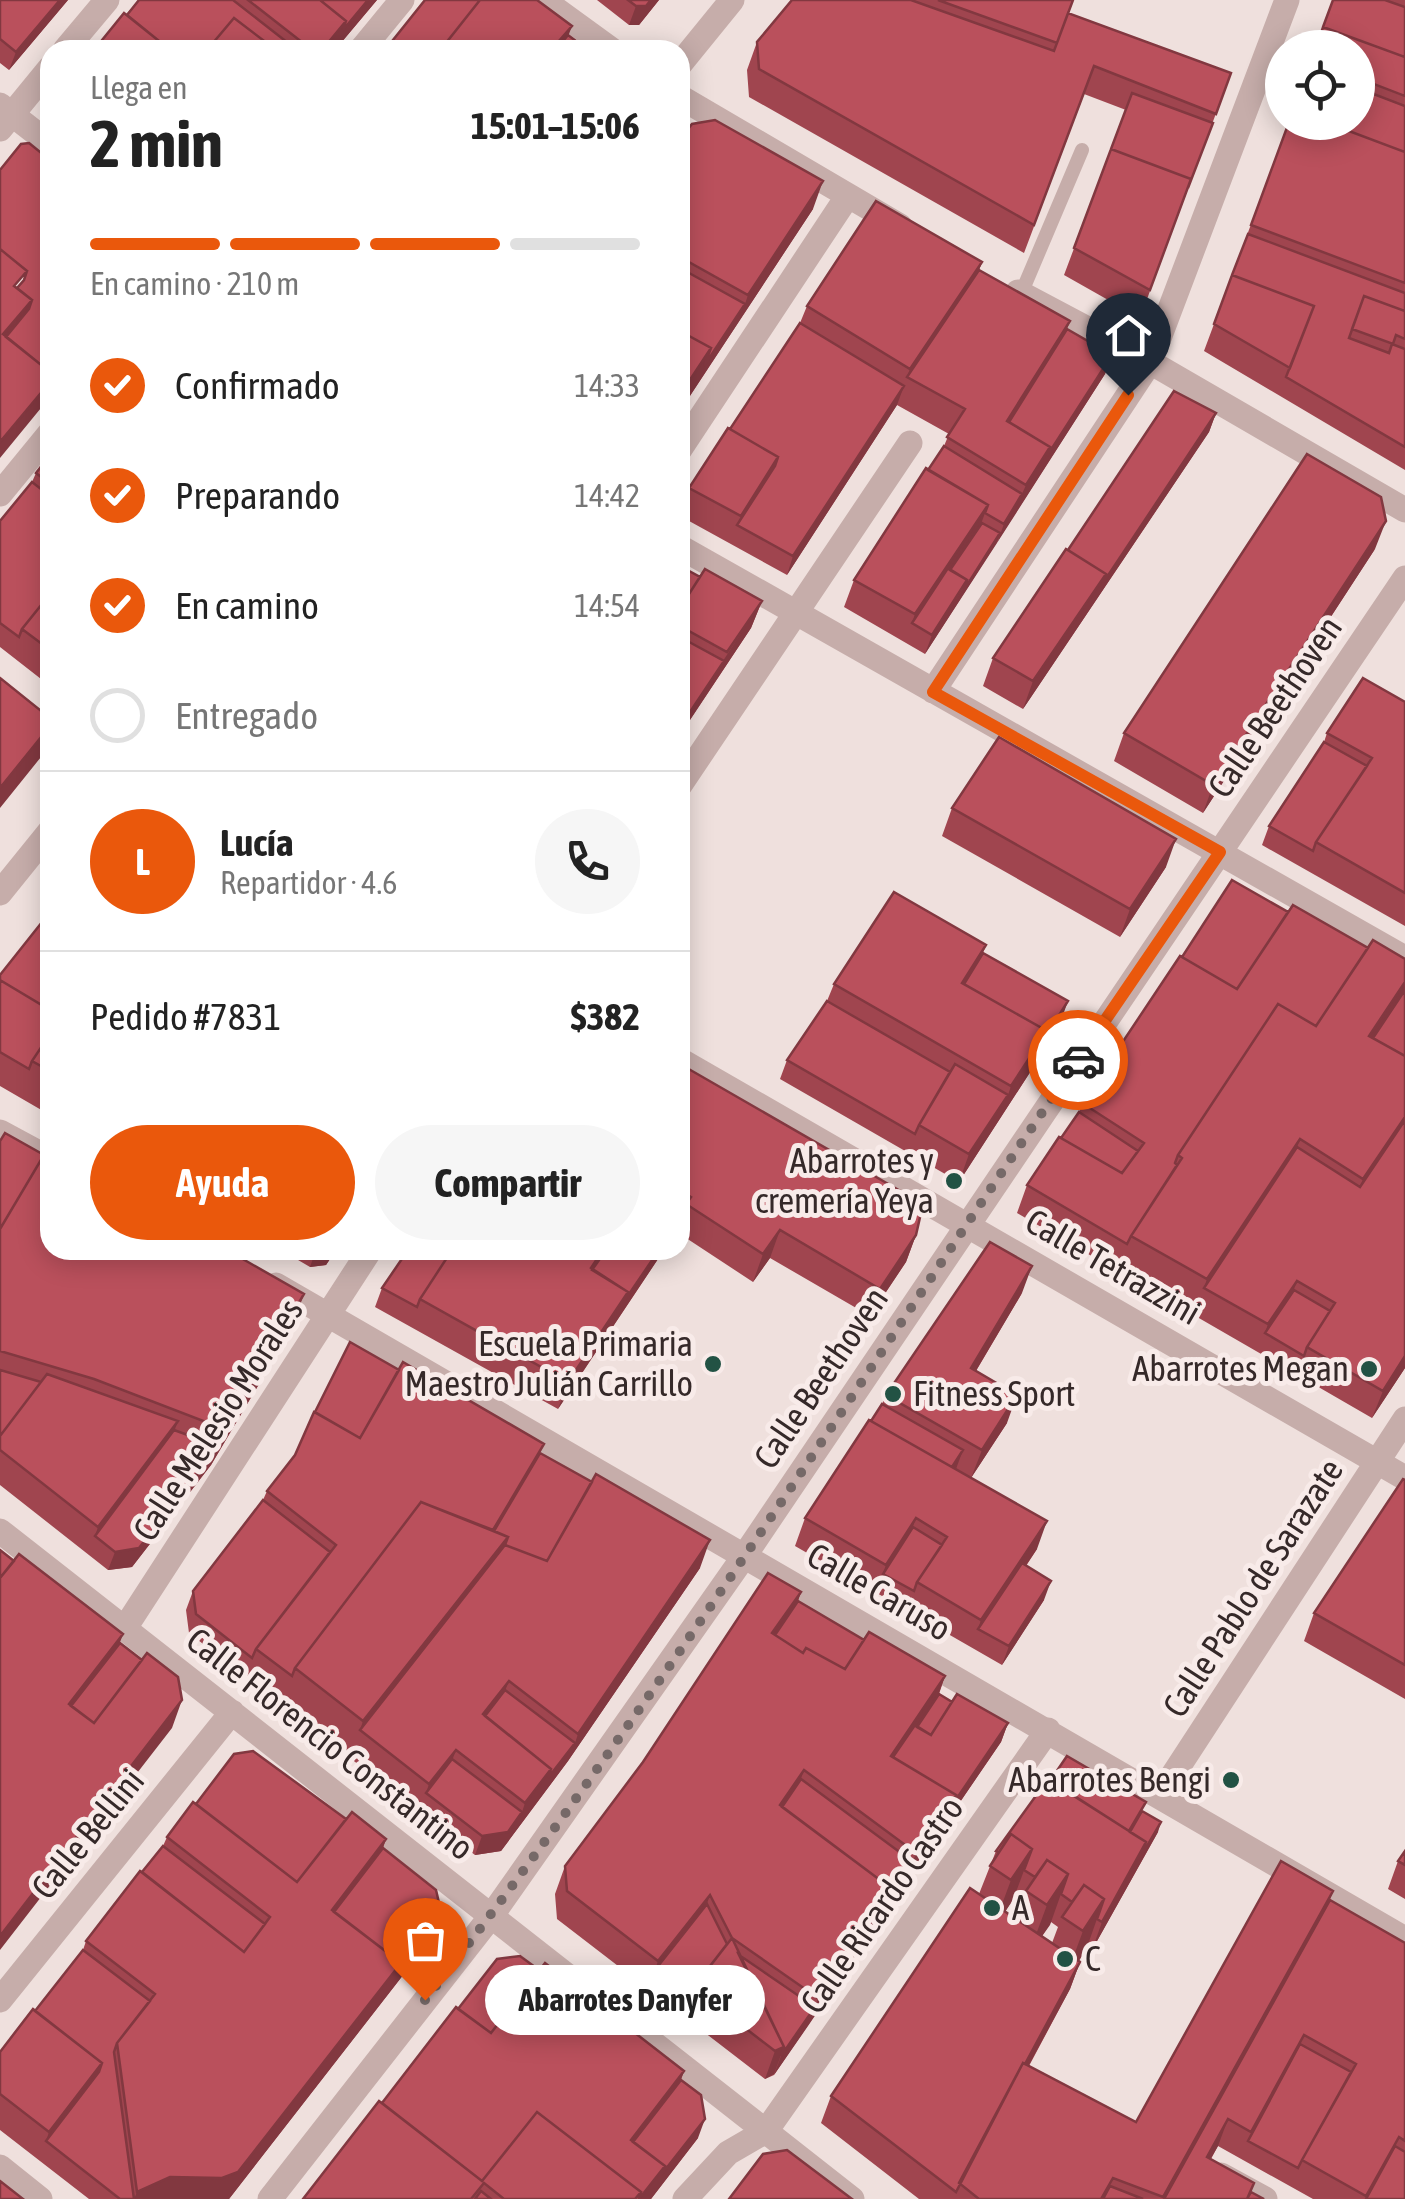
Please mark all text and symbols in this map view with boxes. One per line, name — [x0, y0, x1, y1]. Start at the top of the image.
map controls — [1265, 30, 1375, 140]
button: locate — [1265, 30, 1375, 140]
text: Llega en — [90, 69, 188, 106]
text: 15:01–15:06 — [471, 104, 640, 147]
text: 2 min — [90, 106, 223, 181]
text: En camino · 210 m — [90, 265, 299, 302]
pin — [1086, 293, 1171, 396]
icon: home — [1101, 308, 1156, 363]
icon: check — [90, 358, 145, 413]
text: Confirmado — [175, 364, 340, 407]
text: 14:33 — [574, 367, 640, 404]
icon: check — [90, 468, 145, 523]
text: Preparando — [175, 474, 340, 517]
text: 14:42 — [574, 477, 640, 514]
icon: check — [90, 578, 145, 633]
text: En camino — [175, 584, 319, 627]
text: 14:54 — [574, 587, 640, 624]
street label: Calle Beethoven — [1199, 609, 1349, 804]
text: Entregado — [175, 694, 318, 737]
button: phone — [535, 809, 640, 914]
text: Lucía — [220, 821, 294, 864]
text: L — [135, 840, 150, 883]
text: Repartidor · 4.6 — [220, 864, 397, 901]
text: Pedido #7831 — [90, 995, 281, 1038]
text: $382 — [570, 995, 640, 1038]
courier — [1028, 1010, 1128, 1110]
icon: car — [1051, 1033, 1106, 1088]
button: Ayuda — [90, 1125, 355, 1240]
button: Compartir — [375, 1125, 640, 1240]
place label: Abarrotes y cremería Yeya — [755, 1140, 934, 1220]
marker: Abarrotes y cremería Yeya — [943, 1170, 965, 1192]
street label: Calle Tetrazzini — [1019, 1200, 1208, 1332]
street label: Calle Beethoven — [745, 1280, 895, 1475]
street label: Calle Melesio Morales — [124, 1291, 310, 1548]
place label: Escuela Primaria Maestro Julián Carrillo — [405, 1323, 693, 1403]
place label: Abarrotes Megan — [1132, 1348, 1349, 1388]
marker: Escuela Primaria Maestro Julián Carrillo — [702, 1353, 724, 1375]
marker: Abarrotes Megan — [1358, 1358, 1380, 1380]
place label: Fitness Sport — [913, 1373, 1075, 1413]
marker: Fitness Sport — [882, 1383, 904, 1405]
street label: Calle Pablo de Sarazate — [1154, 1451, 1350, 1724]
street label: Calle Caruso — [801, 1534, 958, 1648]
street label: Calle Florencio Constantino — [180, 1619, 482, 1867]
place label: Abarrotes Bengi — [1009, 1759, 1211, 1799]
street label: Calle Bellini — [23, 1761, 152, 1906]
marker: Abarrotes Bengi — [1220, 1769, 1242, 1791]
street label: Calle Ricardo Castro — [792, 1788, 971, 2020]
place label: A — [1012, 1887, 1030, 1927]
marker: A — [981, 1897, 1003, 1919]
pin — [383, 1898, 468, 2001]
icon: bag — [398, 1913, 453, 1968]
place label: C — [1085, 1938, 1101, 1978]
marker: C — [1054, 1948, 1076, 1970]
callout: Abarrotes Danyfer — [485, 1965, 765, 2035]
text: Abarrotes Danyfer — [518, 1981, 732, 2018]

